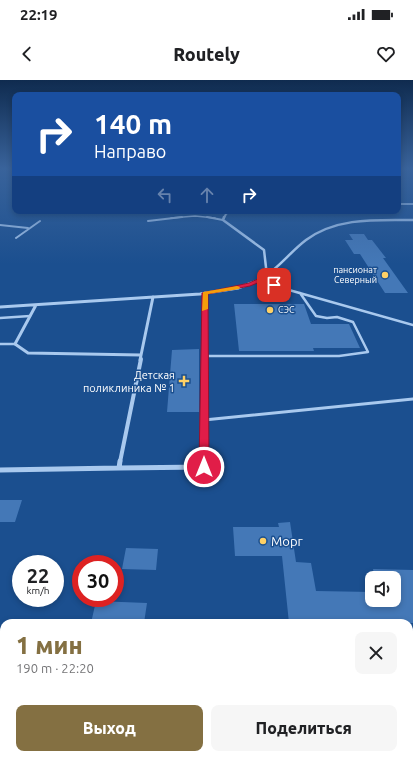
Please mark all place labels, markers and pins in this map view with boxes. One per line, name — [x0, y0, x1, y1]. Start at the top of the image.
place label: пансионат Северный — [333, 265, 377, 285]
pin — [257, 268, 291, 302]
marker: пансионат Северный — [380, 270, 390, 280]
marker: СЭС — [265, 305, 275, 315]
place label: СЭС — [278, 305, 295, 315]
place label: Детская поликлиника № 1 — [83, 369, 175, 394]
marker: Детская поликлиника № 1 — [178, 375, 190, 387]
place label: Морг — [271, 534, 304, 548]
marker: Морг — [258, 536, 268, 546]

